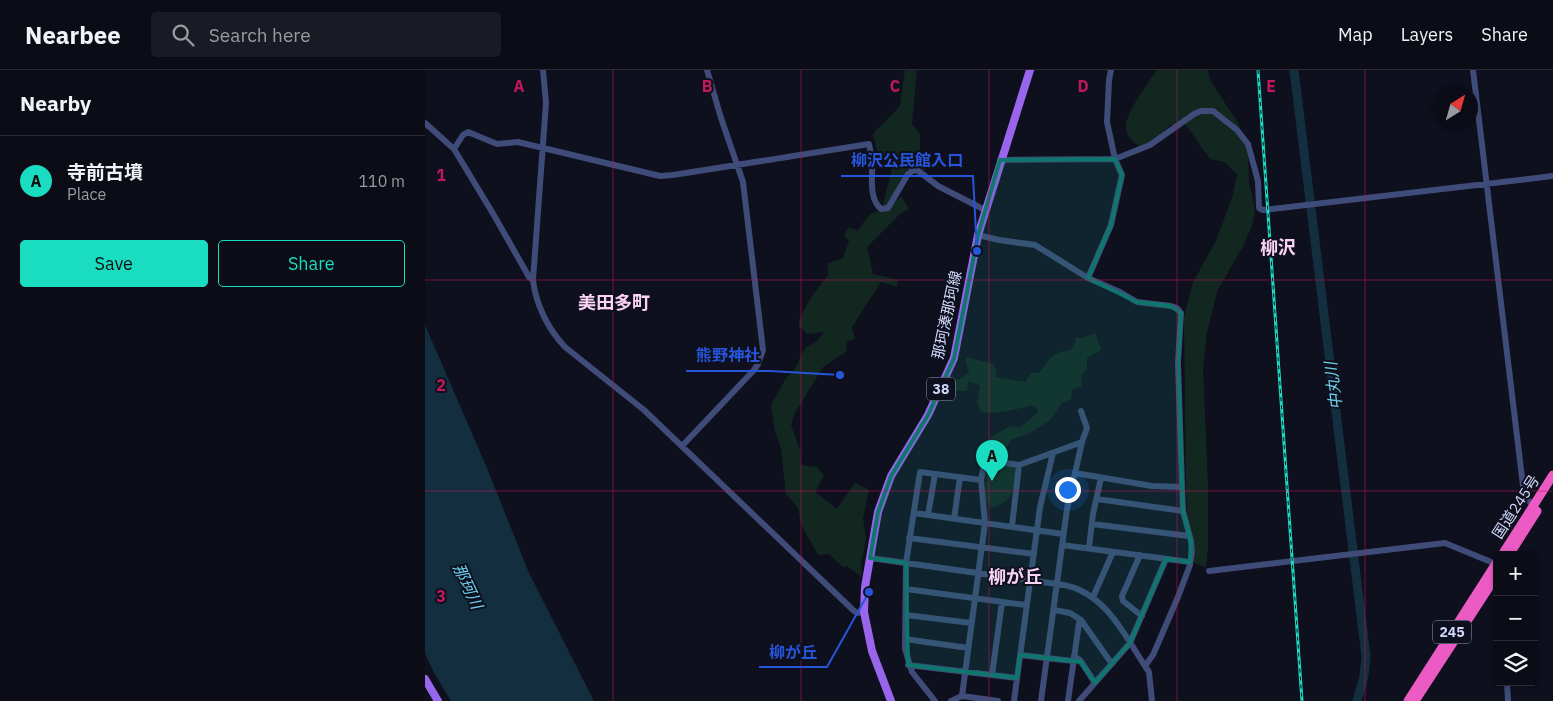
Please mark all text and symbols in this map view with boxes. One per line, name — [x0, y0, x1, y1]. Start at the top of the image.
search box — [151, 12, 501, 57]
text: Nearbee — [25, 19, 121, 51]
icon: search — [169, 21, 197, 49]
text: Search here — [209, 23, 311, 47]
text: Map — [1338, 23, 1373, 46]
text: Layers — [1401, 23, 1453, 46]
text: Share — [1481, 23, 1528, 46]
text: A — [514, 76, 525, 96]
text: B — [702, 76, 713, 96]
text: C — [890, 76, 900, 96]
text: D — [1077, 76, 1089, 96]
text: E — [1266, 76, 1276, 96]
north arrow — [1433, 85, 1478, 130]
text: Nearby — [20, 89, 91, 117]
callout: 柳沢公民館入口 — [841, 145, 973, 176]
text: 柳沢公民館入口 — [851, 150, 963, 170]
text: 寺前古墳 — [67, 160, 143, 184]
text: 1 — [436, 165, 446, 185]
text: A — [31, 171, 41, 191]
text: 110 m — [358, 171, 405, 191]
text: Place — [67, 184, 106, 204]
district label: 柳沢 — [1260, 236, 1296, 259]
button: Save — [20, 240, 208, 287]
button: Share — [218, 240, 405, 287]
street label: 那珂湊那珂線 — [928, 269, 965, 361]
district label: 美田多町 — [578, 291, 650, 314]
callout: 熊野神社 — [686, 340, 770, 371]
text: 熊野神社 — [696, 345, 760, 365]
water label: 中丸川 — [1320, 359, 1346, 411]
text: 2 — [436, 375, 446, 395]
road number: 38 — [927, 378, 955, 400]
pin: A — [976, 440, 1008, 481]
street label: 国道245号 — [1488, 471, 1543, 542]
your location — [1055, 477, 1081, 503]
map controls — [1493, 551, 1538, 686]
button: + — [1493, 551, 1538, 596]
water label: 那珂川 — [449, 560, 488, 614]
district label: 柳が丘 — [988, 565, 1042, 588]
text: 3 — [436, 586, 446, 606]
button: − — [1493, 596, 1538, 641]
road number: 245 — [1433, 620, 1471, 644]
callout: 柳が丘 — [759, 636, 827, 667]
button: layers — [1493, 641, 1538, 686]
text: 柳が丘 — [769, 642, 817, 662]

